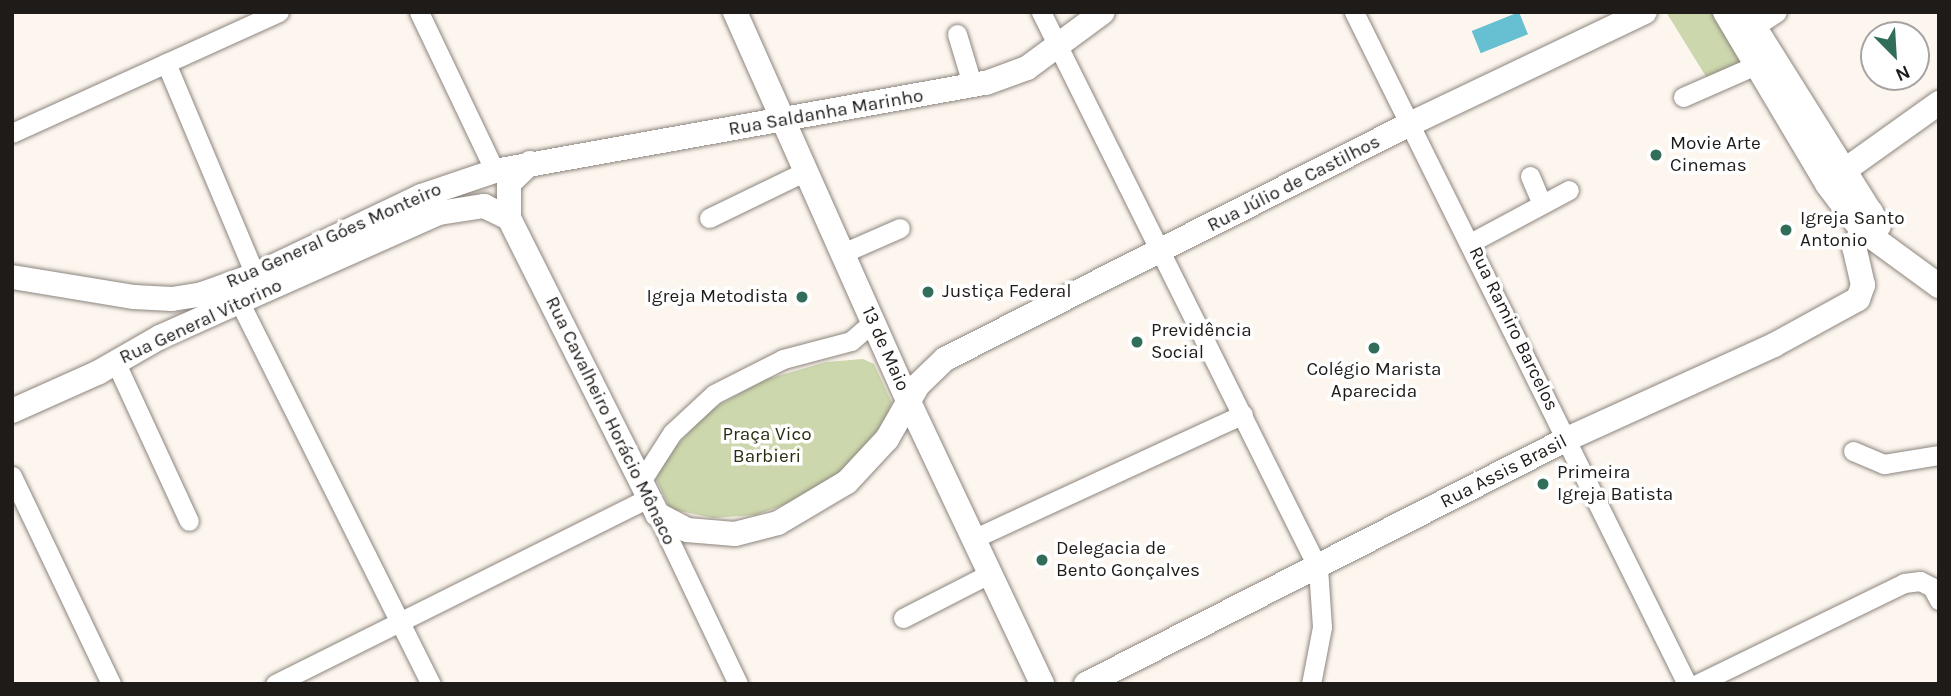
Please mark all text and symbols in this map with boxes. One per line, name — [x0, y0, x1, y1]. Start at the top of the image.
north arrow — [1860, 21, 1930, 91]
text: N — [1892, 61, 1913, 86]
street label: Rua Saldanha Marinho — [727, 85, 925, 141]
street label: Rua Júlio de Castilhos — [1204, 131, 1384, 237]
place label: Movie Arte Cinemas — [1670, 133, 1761, 177]
marker: Movie Arte Cinemas — [1648, 147, 1664, 163]
street label: Rua General Góes Monteiro — [223, 178, 445, 294]
place label: Igreja Santo Antonio — [1800, 208, 1905, 252]
marker: Igreja Santo Antonio — [1778, 222, 1794, 238]
street label: Rua Ramiro Barcelos — [1463, 243, 1563, 415]
street label: Rua General Vitorino — [116, 274, 286, 370]
place label: Justiça Federal — [942, 281, 1072, 303]
marker: Justiça Federal — [920, 284, 936, 300]
place label: Igreja Metodista — [647, 286, 788, 308]
marker: Igreja Metodista — [794, 289, 810, 305]
street label: Rua Cavalheiro Horácio Mônaco — [540, 293, 680, 549]
street label: 13 de Maio — [856, 303, 914, 395]
place label: Previdência Social — [1151, 320, 1252, 364]
marker: Previdência Social — [1129, 334, 1145, 350]
marker: Colégio Marista Aparecida — [1366, 340, 1382, 356]
place label: Colégio Marista Aparecida — [1306, 359, 1442, 403]
park label: Praça Vico Barbieri — [722, 424, 812, 468]
street label: Rua Assis Brasil — [1437, 430, 1571, 514]
place label: Primeira Igreja Batista — [1557, 462, 1673, 506]
marker: Primeira Igreja Batista — [1535, 476, 1551, 492]
place label: Delegacia de Bento Gonçalves — [1056, 538, 1200, 582]
marker: Delegacia de Bento Gonçalves — [1034, 552, 1050, 568]

